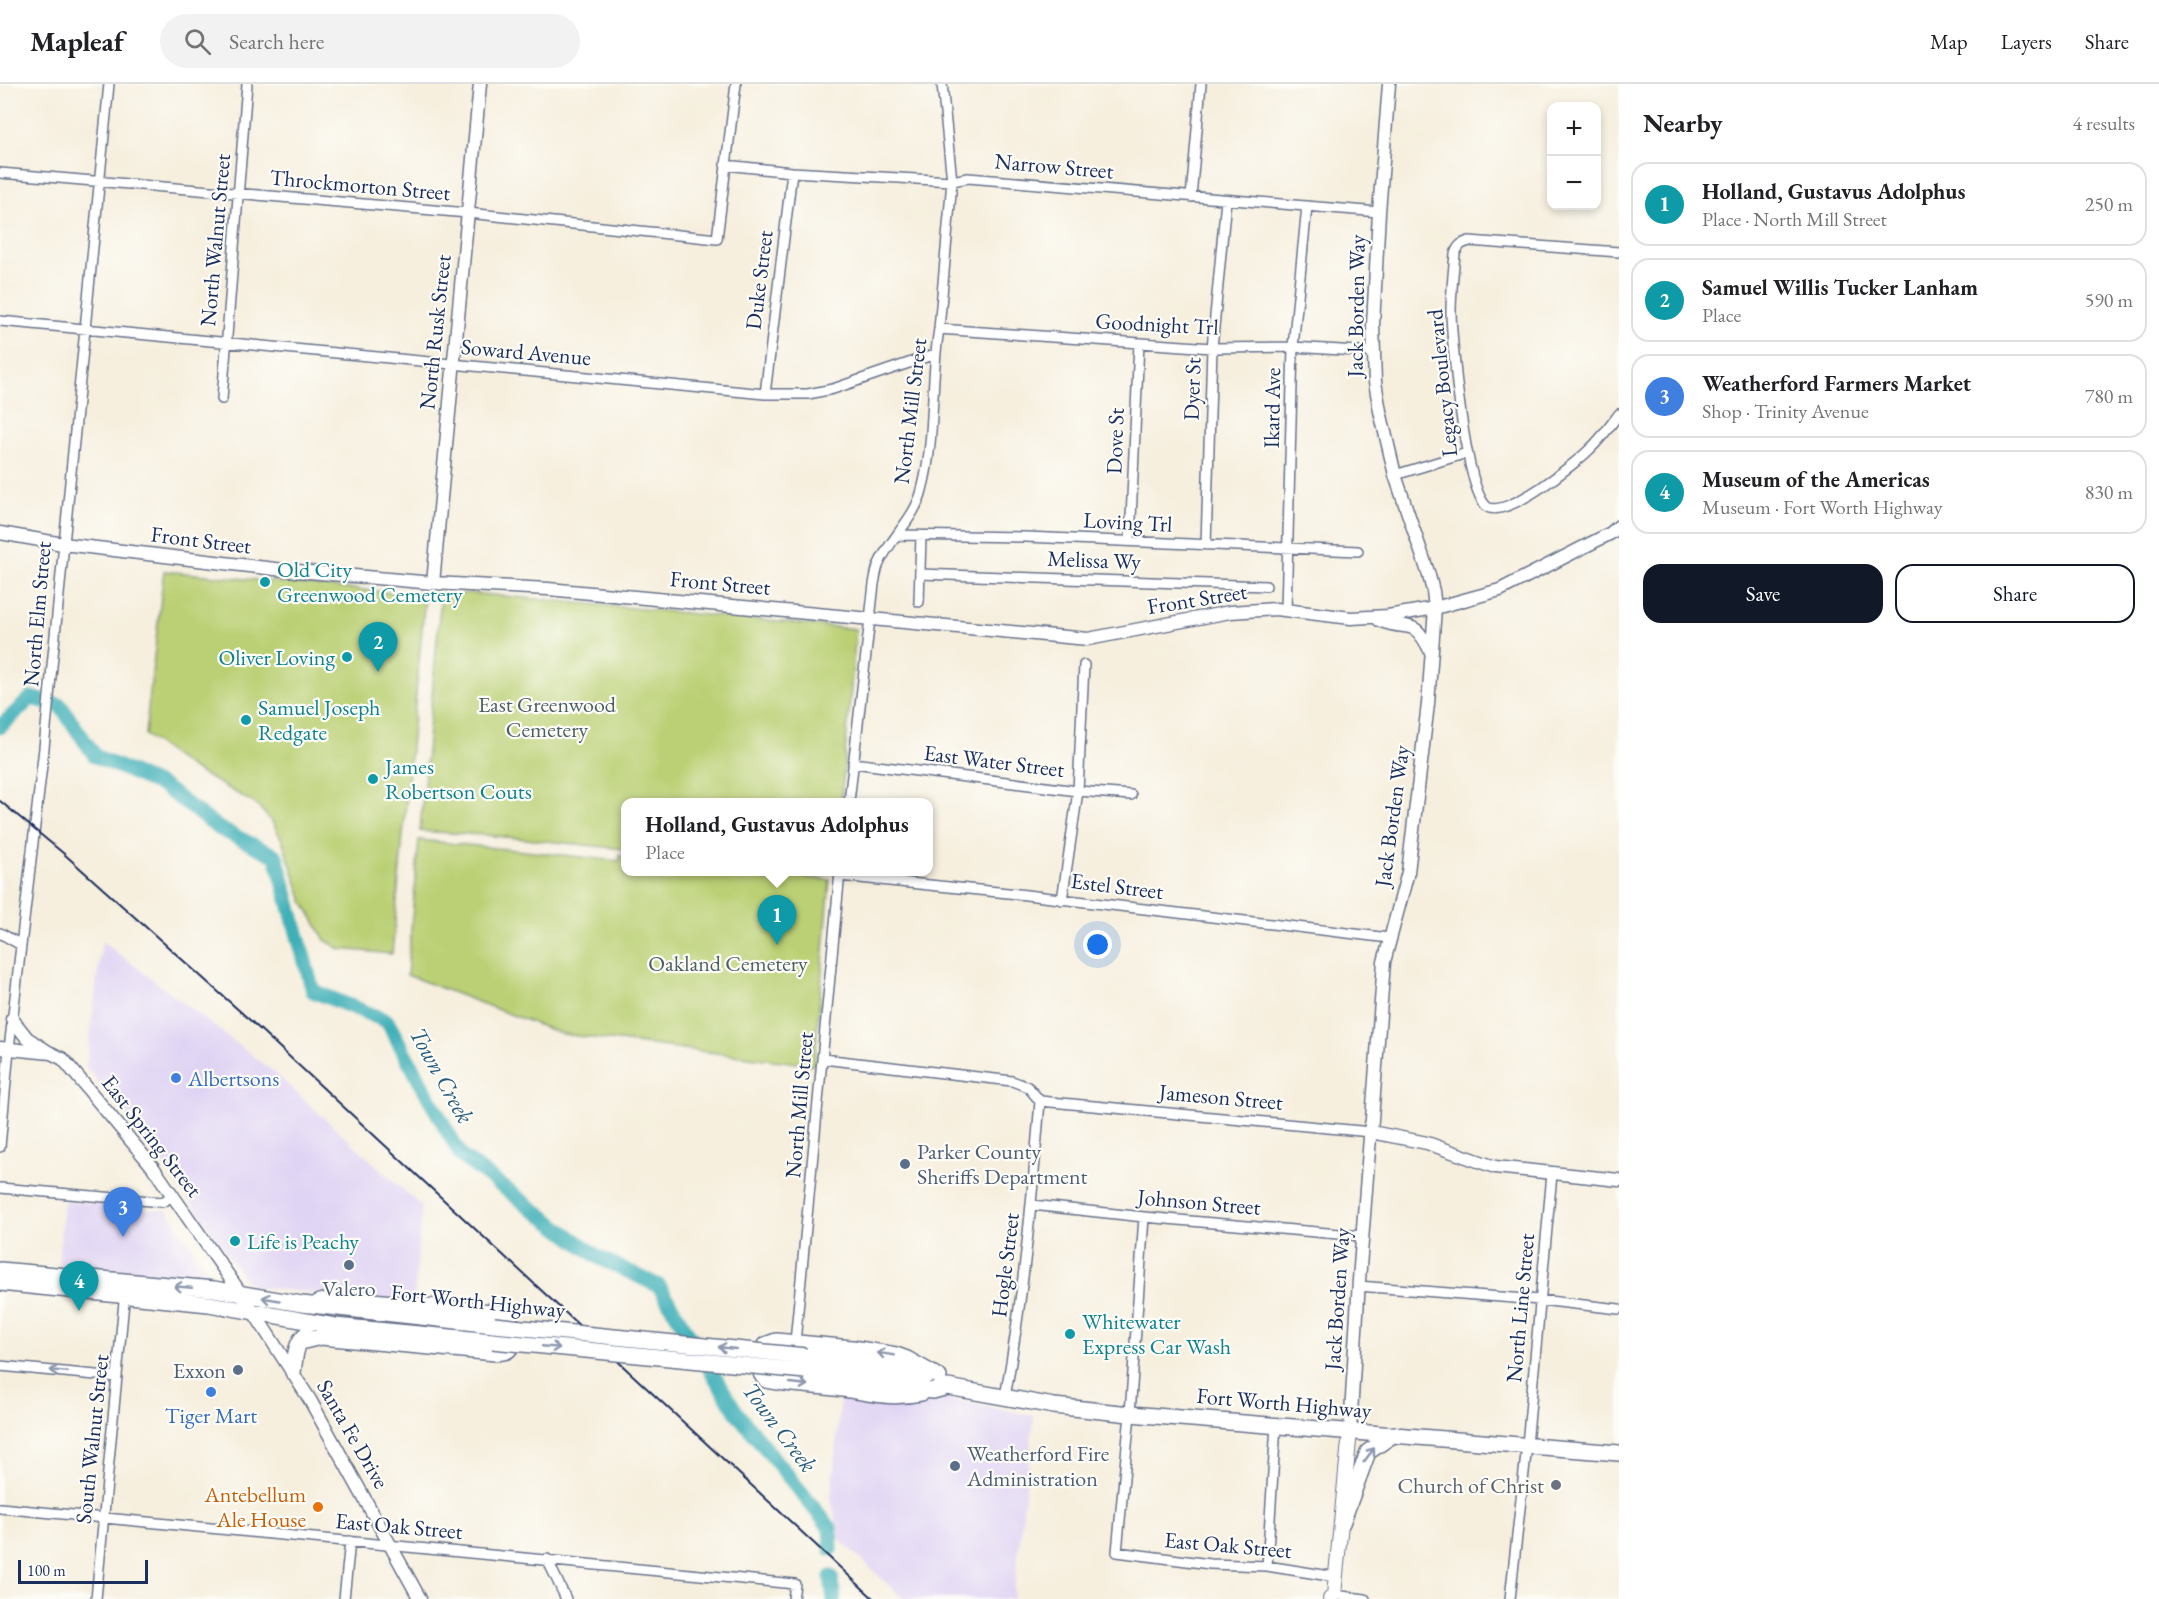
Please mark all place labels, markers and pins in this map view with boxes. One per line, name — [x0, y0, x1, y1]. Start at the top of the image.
place label: Old City Greenwood Cemetery — [277, 555, 463, 609]
marker: Old City Greenwood Cemetery — [258, 575, 272, 589]
pin: 2 — [358, 622, 398, 672]
place label: Oliver Loving — [219, 643, 335, 672]
marker: Oliver Loving — [340, 650, 354, 664]
place label: Samuel Joseph Redgate — [258, 693, 380, 747]
marker: Samuel Joseph Redgate — [239, 713, 253, 727]
place label: James Robertson Couts — [383, 752, 532, 806]
marker: James Robertson Couts — [366, 772, 380, 786]
pin: 1 — [758, 896, 796, 945]
place label: Albertsons — [187, 1064, 279, 1093]
marker: Albertsons — [169, 1071, 183, 1085]
place label: Parker County Sheriffs Department — [917, 1137, 1088, 1191]
marker: Parker County Sheriffs Department — [898, 1157, 912, 1171]
pin: 3 — [104, 1188, 142, 1237]
place label: Life is Peachy — [247, 1227, 359, 1256]
marker: Life is Peachy — [228, 1234, 242, 1248]
marker: Valero — [342, 1258, 356, 1272]
pin: 4 — [60, 1262, 98, 1311]
place label: Valero — [322, 1274, 376, 1303]
place label: Whitewater Express Car Wash — [1082, 1307, 1231, 1361]
marker: Whitewater Express Car Wash — [1063, 1327, 1077, 1341]
place label: Exxon — [173, 1356, 226, 1385]
marker: Exxon — [231, 1363, 245, 1377]
marker: Tiger Mart — [204, 1385, 218, 1399]
place label: Tiger Mart — [165, 1401, 257, 1430]
place label: Weatherford Fire Administration — [966, 1439, 1110, 1493]
marker: Weatherford Fire Administration — [948, 1459, 962, 1473]
place label: Church of Christ — [1397, 1471, 1544, 1500]
marker: Church of Christ — [1549, 1478, 1563, 1492]
place label: Antebellum Ale House — [203, 1480, 306, 1534]
marker: Antebellum Ale House — [311, 1500, 325, 1514]

